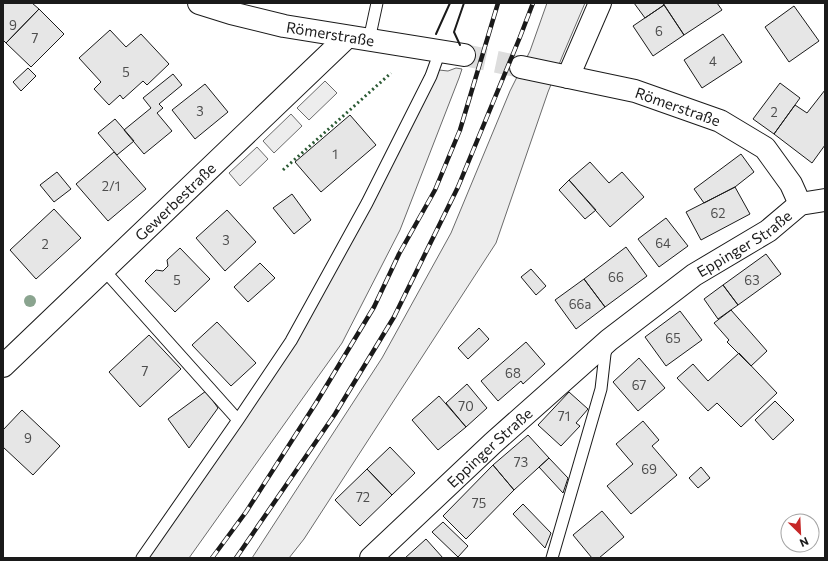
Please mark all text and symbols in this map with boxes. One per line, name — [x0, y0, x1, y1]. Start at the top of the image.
house number: 9 — [9, 17, 17, 33]
street label: Römerstraße — [285, 18, 376, 49]
house number: 6 — [655, 23, 663, 39]
house number: 7 — [32, 30, 39, 46]
house number: 4 — [709, 53, 717, 69]
house number: 5 — [122, 64, 130, 80]
street label: Römerstraße — [633, 83, 723, 129]
house number: 3 — [196, 103, 204, 119]
house number: 2 — [770, 104, 778, 120]
house number: 1 — [332, 146, 338, 162]
street label: Gewerbestraße — [131, 159, 219, 244]
house number: 2/1 — [102, 178, 120, 194]
house number: 62 — [710, 205, 726, 221]
street label: Eppinger Straße — [693, 206, 795, 280]
house number: 3 — [222, 232, 230, 248]
house number: 64 — [655, 235, 671, 251]
house number: 2 — [41, 236, 49, 252]
house number: 66 — [608, 269, 624, 285]
house number: 5 — [173, 272, 181, 288]
house number: 63 — [744, 272, 760, 288]
house number: 66a — [569, 296, 591, 312]
house number: 65 — [665, 330, 681, 346]
house number: 7 — [142, 363, 149, 379]
house number: 68 — [505, 365, 521, 381]
house number: 67 — [632, 377, 646, 393]
house number: 70 — [458, 398, 474, 414]
street label: Eppinger Straße — [443, 404, 536, 491]
house number: 71 — [558, 408, 570, 424]
house number: 9 — [24, 430, 32, 446]
house number: 73 — [514, 454, 528, 470]
house number: 69 — [641, 461, 657, 477]
house number: 72 — [356, 489, 370, 505]
house number: 75 — [472, 495, 486, 511]
north arrow — [780, 513, 820, 553]
text: N — [798, 535, 811, 550]

